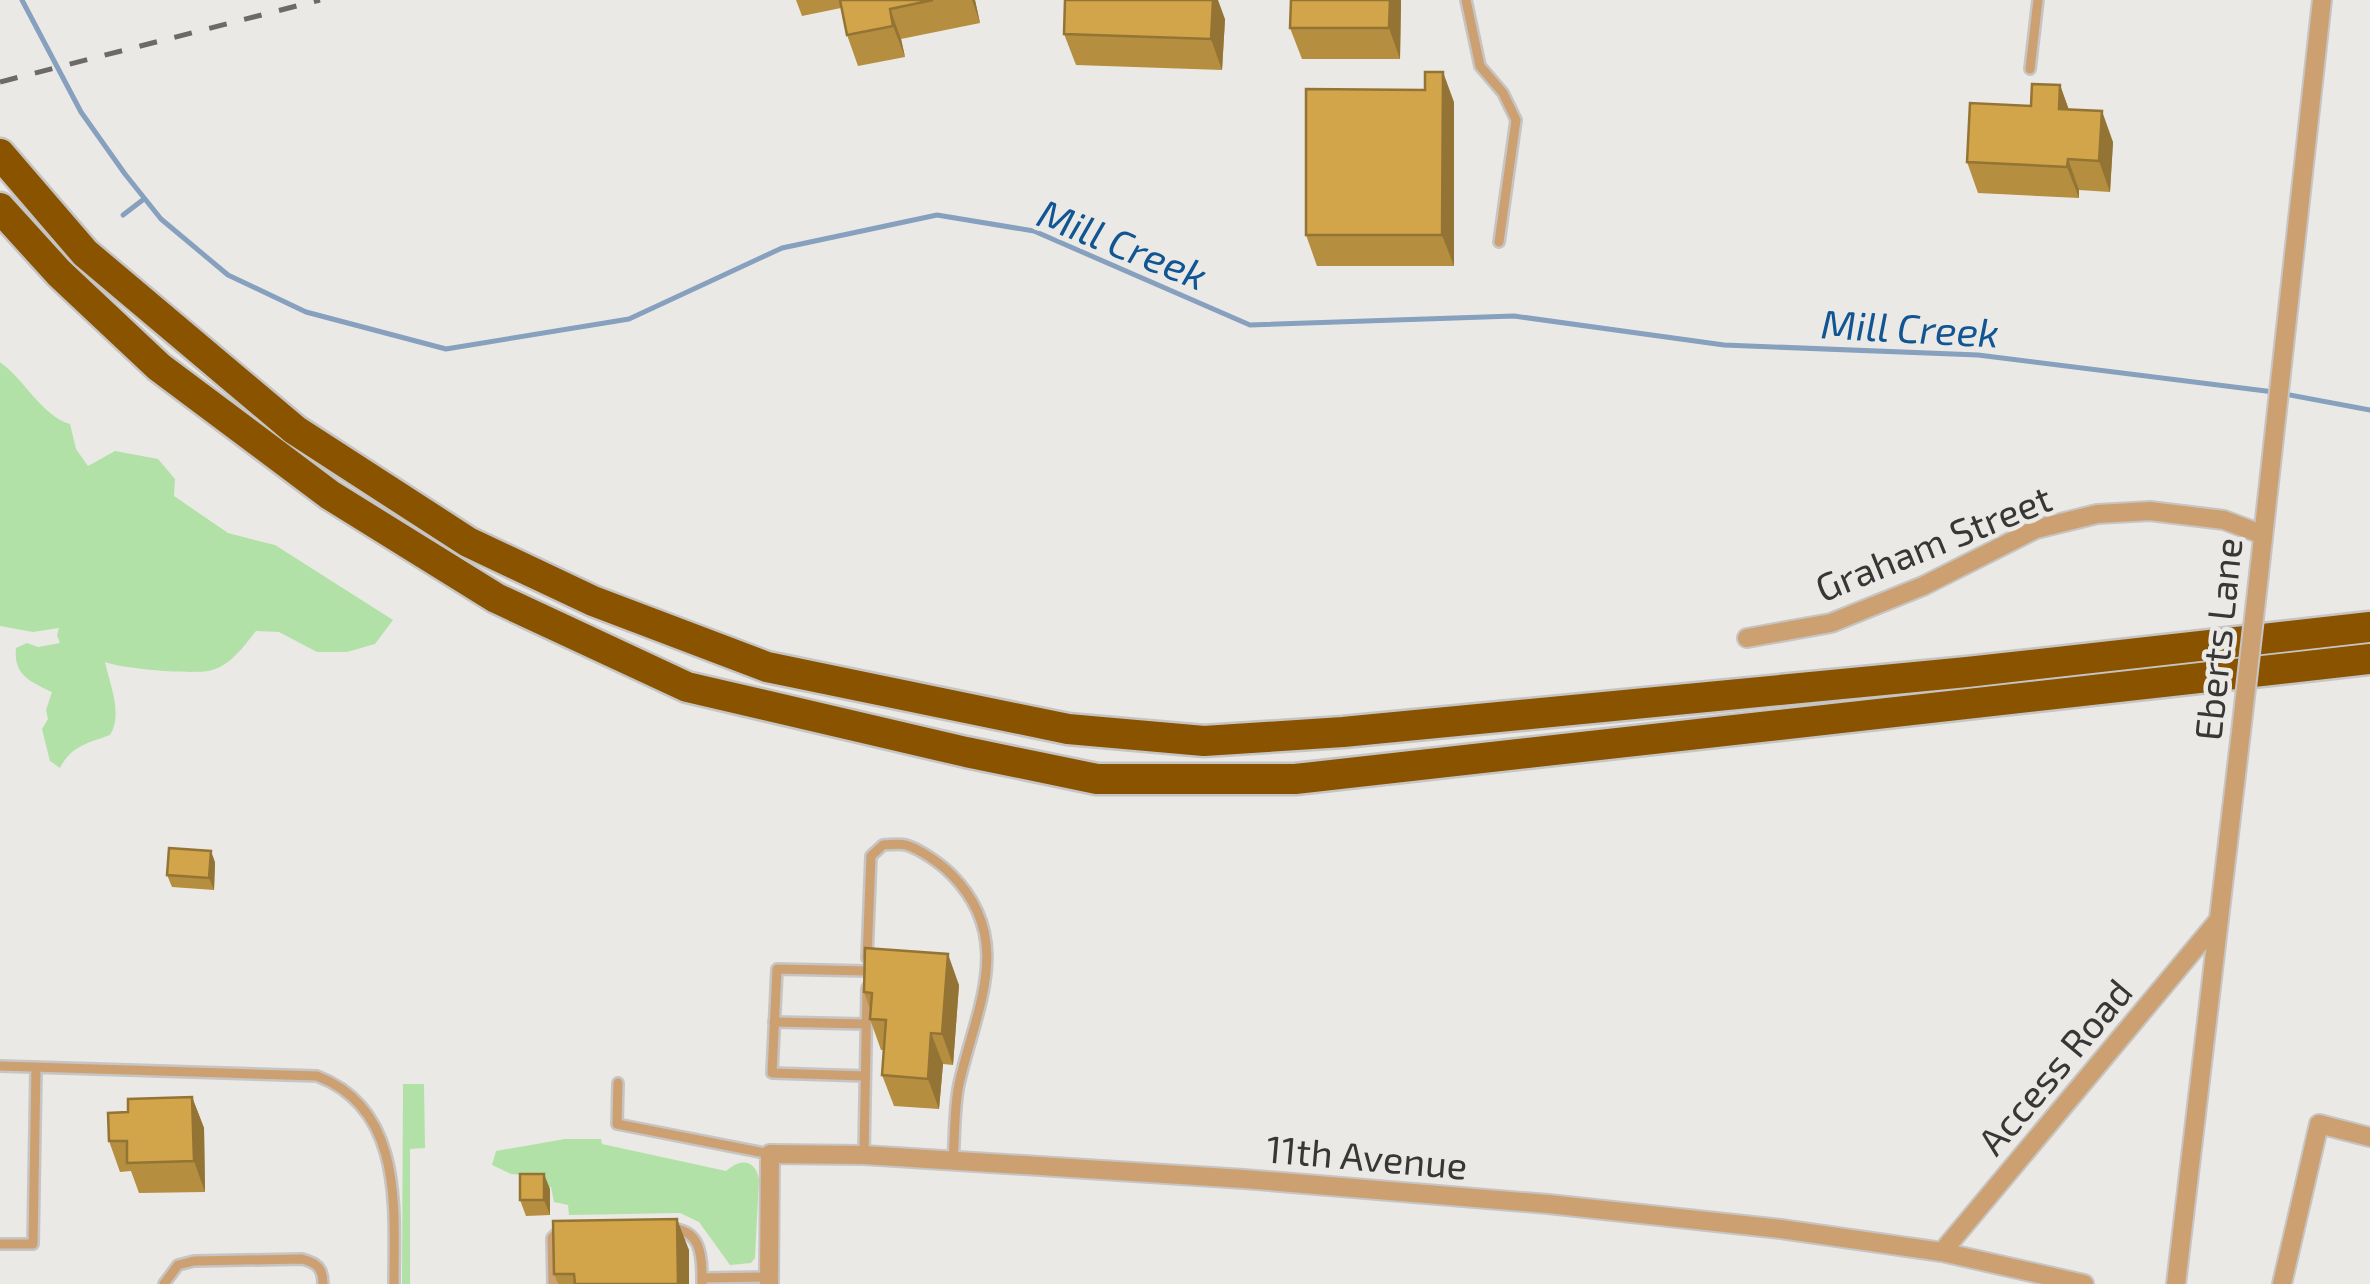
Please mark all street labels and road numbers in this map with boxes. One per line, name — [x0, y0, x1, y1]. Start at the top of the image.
street label: Graham Street — [1808, 474, 2058, 610]
street label: Eberts Lane — [2183, 535, 2251, 743]
street label: Access Road — [1967, 969, 2141, 1163]
street label: 11th Avenue — [1265, 1124, 1469, 1188]

